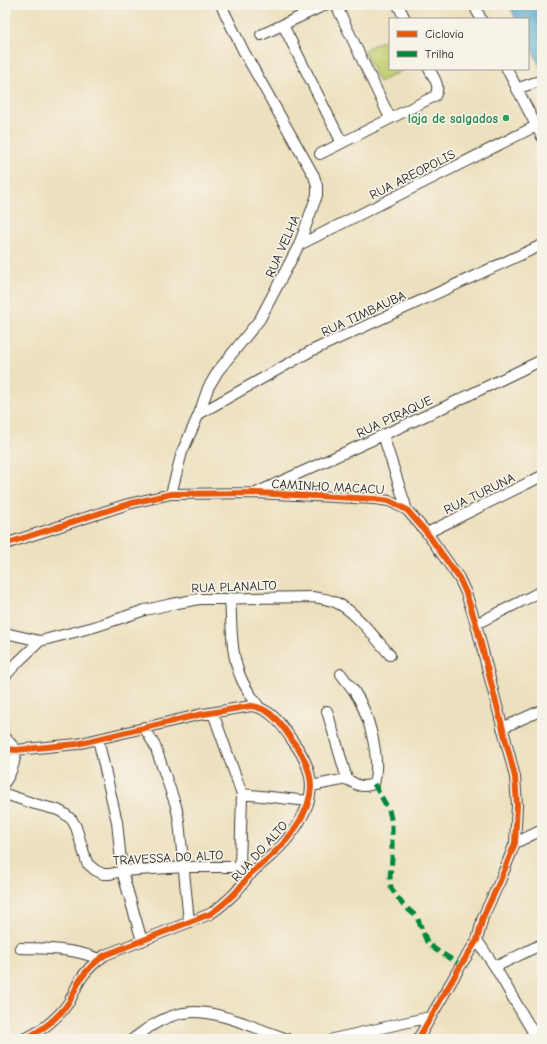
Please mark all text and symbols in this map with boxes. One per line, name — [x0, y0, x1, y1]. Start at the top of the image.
legend — [389, 18, 529, 70]
text: Ciclovia — [425, 27, 464, 41]
text: Trilha — [425, 47, 454, 61]
place label: loja de salgados — [408, 111, 498, 126]
marker: loja de salgados — [501, 113, 511, 123]
street label: RUA AREOPOLIS — [367, 146, 458, 203]
street label: RUA VELHA — [262, 212, 303, 280]
street label: RUA TIMBAUBA — [319, 287, 408, 340]
street label: RUA PIRAQUE — [354, 392, 435, 441]
street label: RUA TURUNA — [441, 470, 518, 517]
street label: CAMINHO MACACU — [271, 476, 385, 497]
street label: RUA PLANALTO — [191, 578, 277, 595]
street label: RUA DO ALTO — [228, 818, 291, 885]
street label: TRAVESSA DO ALTO — [112, 847, 224, 868]

